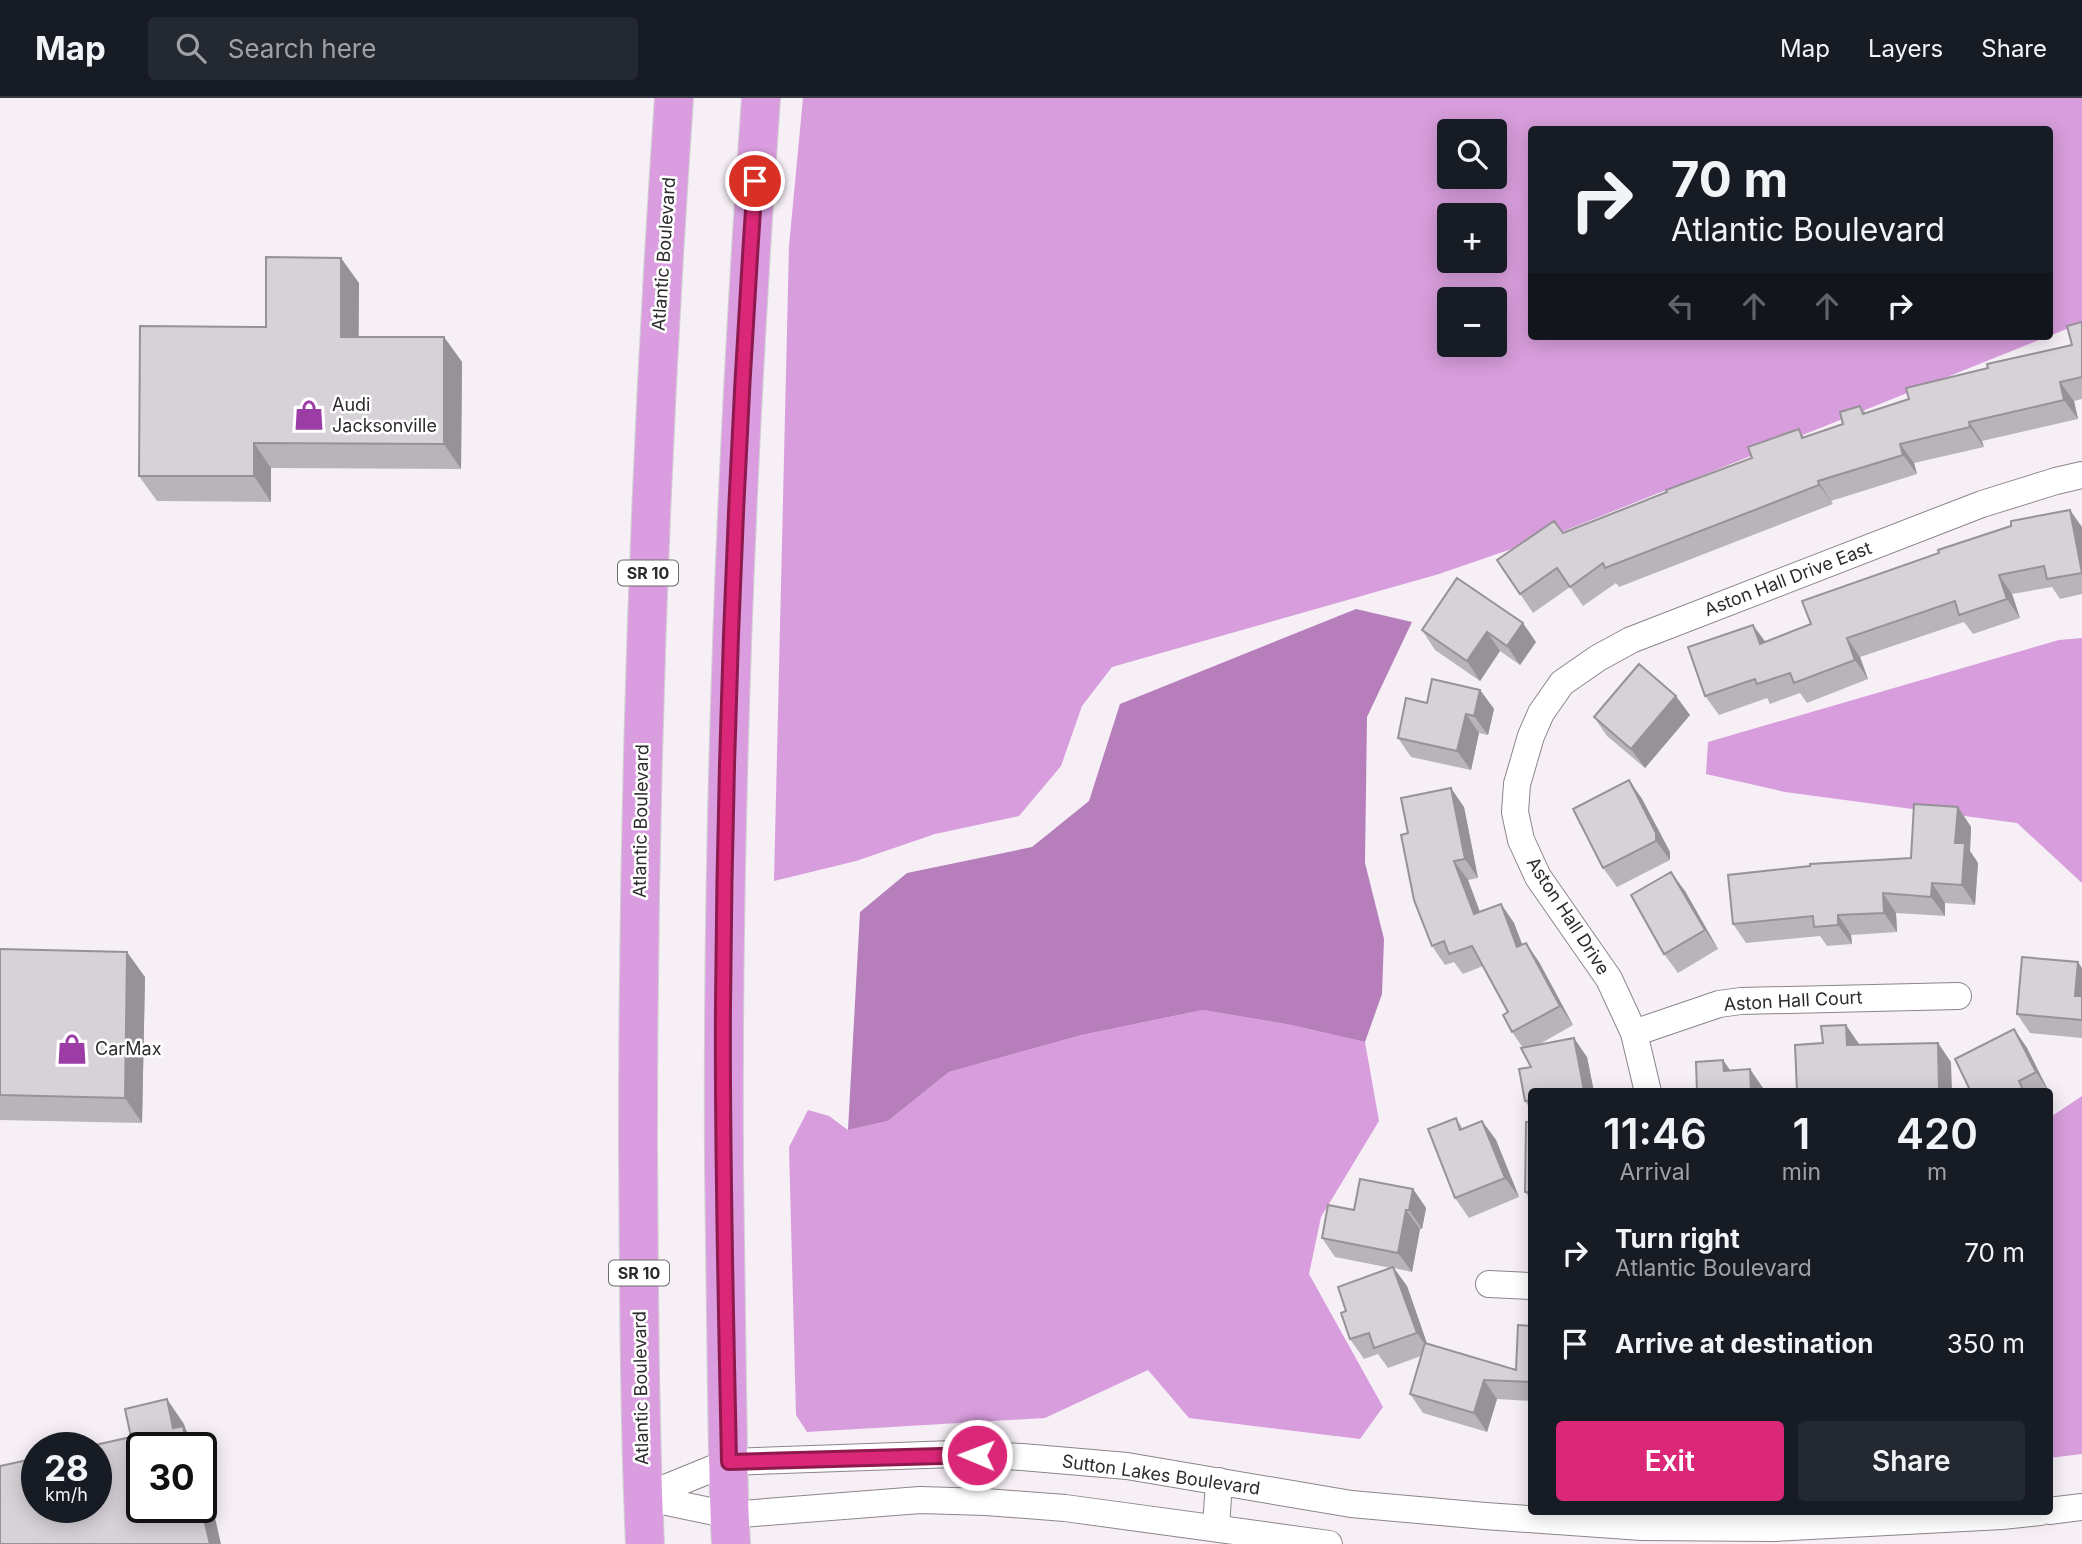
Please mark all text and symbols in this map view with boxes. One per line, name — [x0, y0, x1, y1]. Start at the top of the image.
search box — [148, 17, 638, 80]
text: Map — [35, 28, 106, 68]
icon: search — [172, 29, 210, 67]
text: Search here — [228, 33, 376, 64]
text: Map — [1780, 34, 1830, 63]
text: Layers — [1868, 34, 1943, 63]
text: Share — [1981, 34, 2047, 63]
map controls — [1437, 119, 1507, 357]
button: search — [1437, 119, 1507, 189]
text: 70 m — [1671, 150, 1788, 209]
pin — [725, 151, 785, 211]
icon: right — [1556, 154, 1647, 245]
icon: arrive — [736, 162, 774, 200]
street label: Atlantic Boulevard — [648, 176, 679, 332]
button: + — [1437, 203, 1507, 273]
text: Atlantic Boulevard — [1671, 210, 1945, 249]
button: − — [1437, 287, 1507, 357]
icon: left — [1662, 287, 1700, 325]
icon: ahead — [1735, 287, 1773, 325]
icon: ahead — [1808, 287, 1846, 325]
icon: right — [1881, 287, 1919, 325]
place label: Audi Jacksonville — [332, 394, 437, 436]
shop icon: Audi Jacksonville — [292, 398, 326, 432]
street label: Aston Hall Drive East — [1701, 537, 1875, 620]
road number: SR 10 — [618, 560, 678, 586]
street label: Atlantic Boulevard — [629, 744, 652, 898]
street label: Aston Hall Drive — [1523, 853, 1614, 979]
street label: Aston Hall Court — [1723, 986, 1863, 1015]
shop icon: CarMax — [55, 1032, 89, 1066]
place label: CarMax — [95, 1038, 162, 1059]
text: 11:46 — [1603, 1108, 1707, 1159]
text: 1 — [1793, 1108, 1810, 1159]
text: 420 — [1896, 1108, 1978, 1159]
text: Arrival — [1620, 1158, 1690, 1186]
text: min — [1782, 1158, 1821, 1186]
text: m — [1927, 1158, 1947, 1186]
text: Turn right — [1615, 1223, 1740, 1254]
icon: right — [1556, 1234, 1594, 1272]
text: 70 m — [1964, 1237, 2025, 1268]
text: Atlantic Boulevard — [1615, 1254, 1812, 1282]
road number: SR 10 — [609, 1260, 669, 1286]
street label: Atlantic Boulevard — [629, 1311, 652, 1465]
icon: arrive — [1556, 1325, 1594, 1363]
text: Arrive at destination — [1615, 1328, 1874, 1359]
text: 350 m — [1947, 1328, 2025, 1359]
position arrow — [940, 1418, 1014, 1492]
button: Exit — [1556, 1421, 1784, 1501]
button: Share — [1798, 1421, 2025, 1501]
speed limit sign: 30 — [126, 1432, 217, 1523]
text: 28 — [44, 1447, 89, 1489]
street label: Sutton Lakes Boulevard — [1061, 1450, 1262, 1499]
text: km/h — [45, 1484, 88, 1505]

